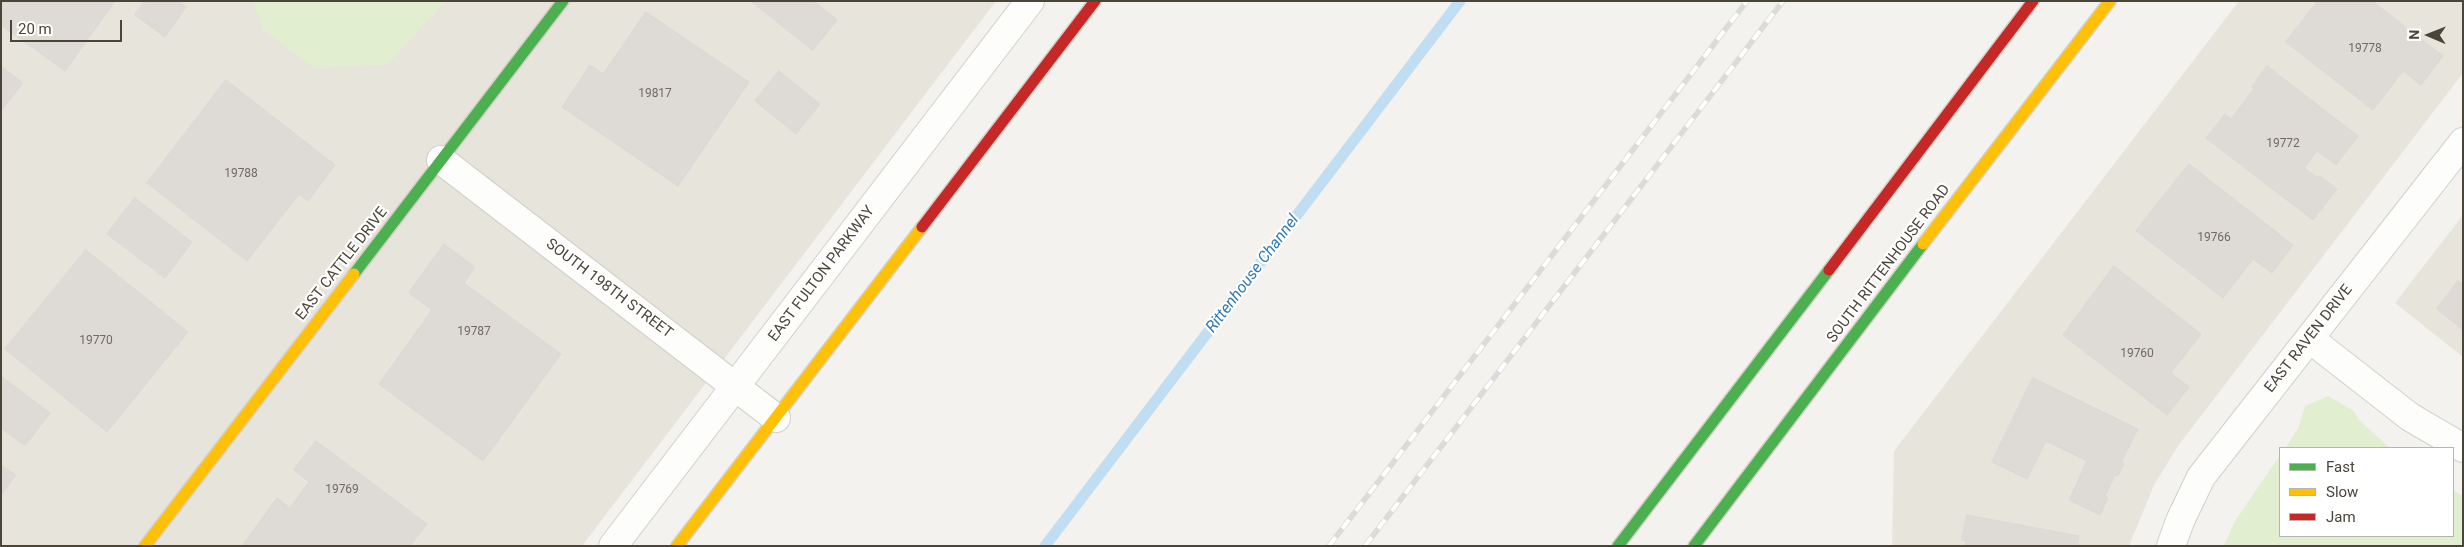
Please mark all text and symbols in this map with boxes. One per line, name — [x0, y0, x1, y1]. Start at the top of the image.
scale bar — [12, 10, 125, 42]
north arrow — [2404, 10, 2454, 60]
text: 20 m — [18, 20, 52, 38]
text: N — [2406, 30, 2422, 40]
house number: 19778 — [2348, 42, 2382, 56]
house number: 19817 — [638, 87, 672, 101]
house number: 19772 — [2266, 137, 2300, 151]
house number: 19788 — [224, 167, 258, 181]
street label: SOUTH RITTENHOUSE ROAD — [1824, 181, 1954, 347]
street label: EAST FULTON PARKWAY — [765, 203, 879, 345]
street label: EAST CATTLE DRIVE — [292, 204, 392, 324]
water label: Rittenhouse Channel — [1202, 211, 1304, 337]
house number: 19766 — [2197, 231, 2231, 245]
street label: SOUTH 198TH STREET — [542, 235, 676, 343]
street label: EAST RAVEN DRIVE — [2261, 281, 2357, 397]
house number: 19787 — [457, 325, 491, 339]
house number: 19770 — [79, 334, 113, 348]
house number: 19760 — [2120, 347, 2154, 361]
legend — [2279, 447, 2454, 537]
text: Fast — [2326, 458, 2355, 476]
house number: 19769 — [325, 483, 359, 497]
text: Slow — [2326, 483, 2358, 501]
text: Jam — [2326, 508, 2356, 526]

